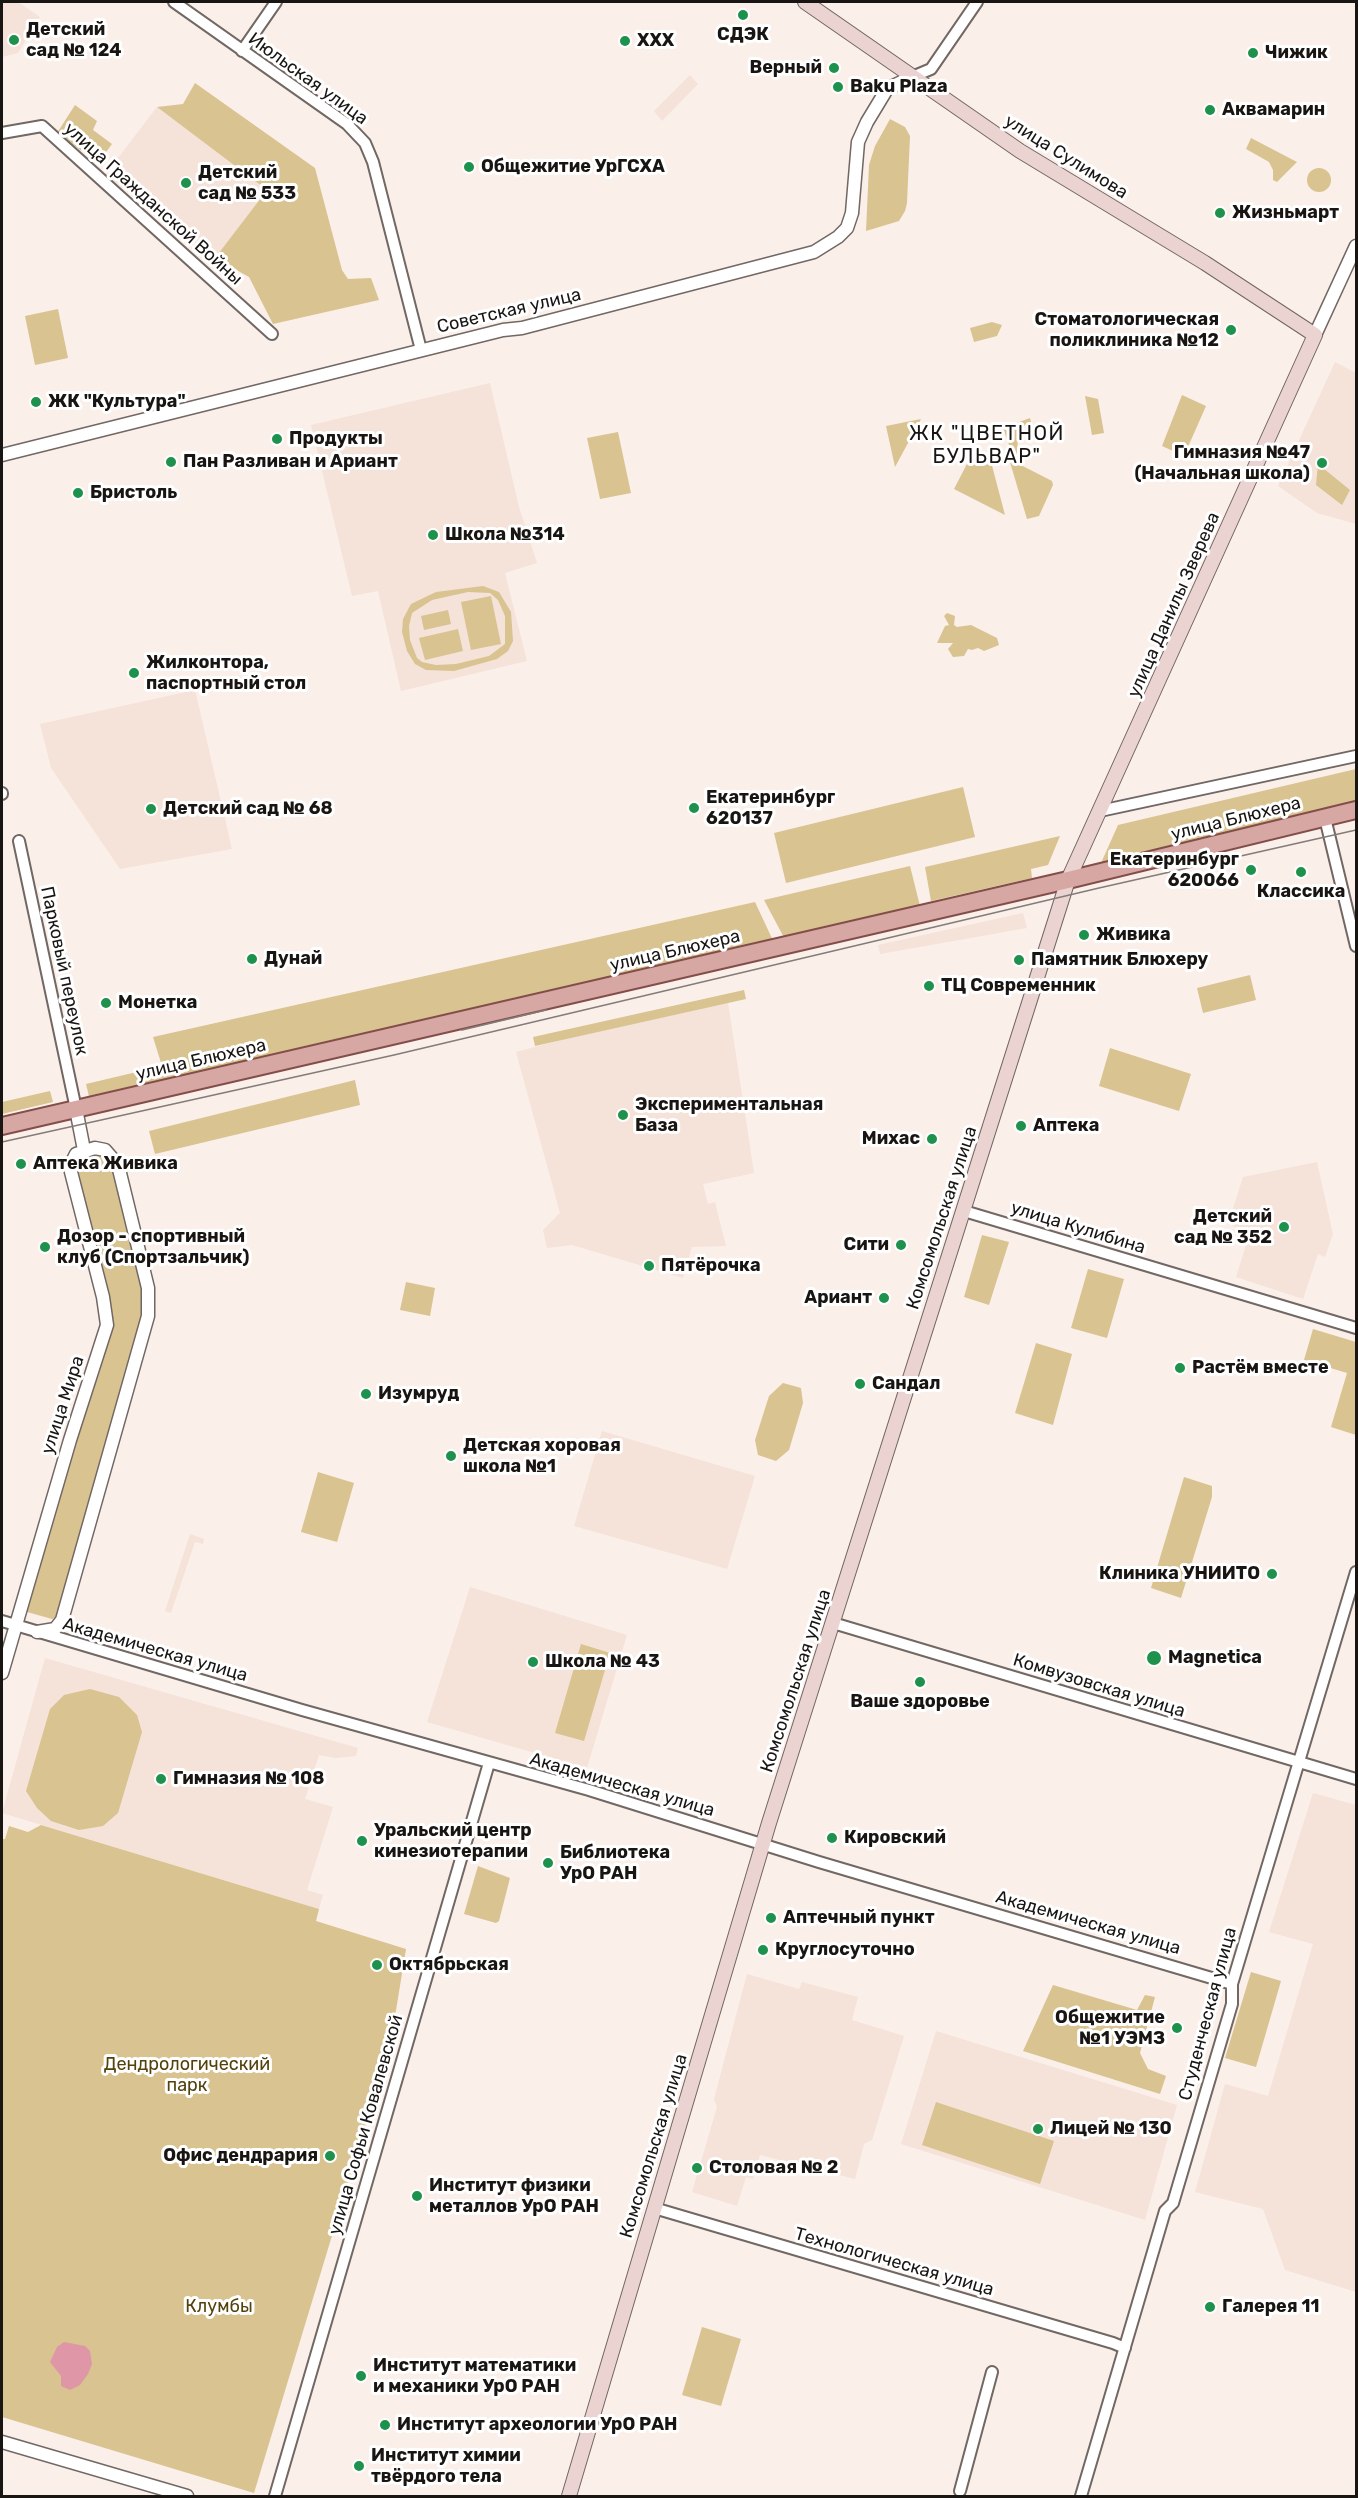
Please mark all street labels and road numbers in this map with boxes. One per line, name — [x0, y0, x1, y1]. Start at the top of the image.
street label: Июльская улица — [244, 28, 372, 130]
street label: улица Сулимова — [1000, 110, 1132, 204]
street label: улица Гражданской Войны — [59, 118, 247, 290]
street label: Советская улица — [435, 284, 583, 338]
street label: улица Данилы Зверева — [1123, 509, 1225, 701]
street label: улица Блюхера — [1169, 792, 1303, 846]
street label: Парковый переулок — [36, 885, 92, 1057]
street label: улица Блюхера — [608, 926, 742, 976]
street label: улица Блюхера — [134, 1035, 268, 1085]
street label: Комсомольская улица — [902, 1124, 982, 1312]
street label: улица Кулибина — [1008, 1197, 1148, 1259]
street label: улица Мира — [37, 1353, 89, 1457]
street label: Комсомольская улица — [756, 1587, 836, 1775]
street label: Академическая улица — [60, 1613, 250, 1687]
street label: Комвузовская улица — [1010, 1650, 1188, 1722]
street label: Академическая улица — [527, 1748, 717, 1822]
street label: Академическая улица — [993, 1886, 1183, 1960]
street label: Студенческая улица — [1174, 1925, 1242, 2103]
street label: улица Софьи Ковалевской — [324, 2012, 408, 2238]
street label: Комсомольская улица — [616, 2051, 692, 2241]
street label: Технологическая улица — [792, 2223, 996, 2301]

